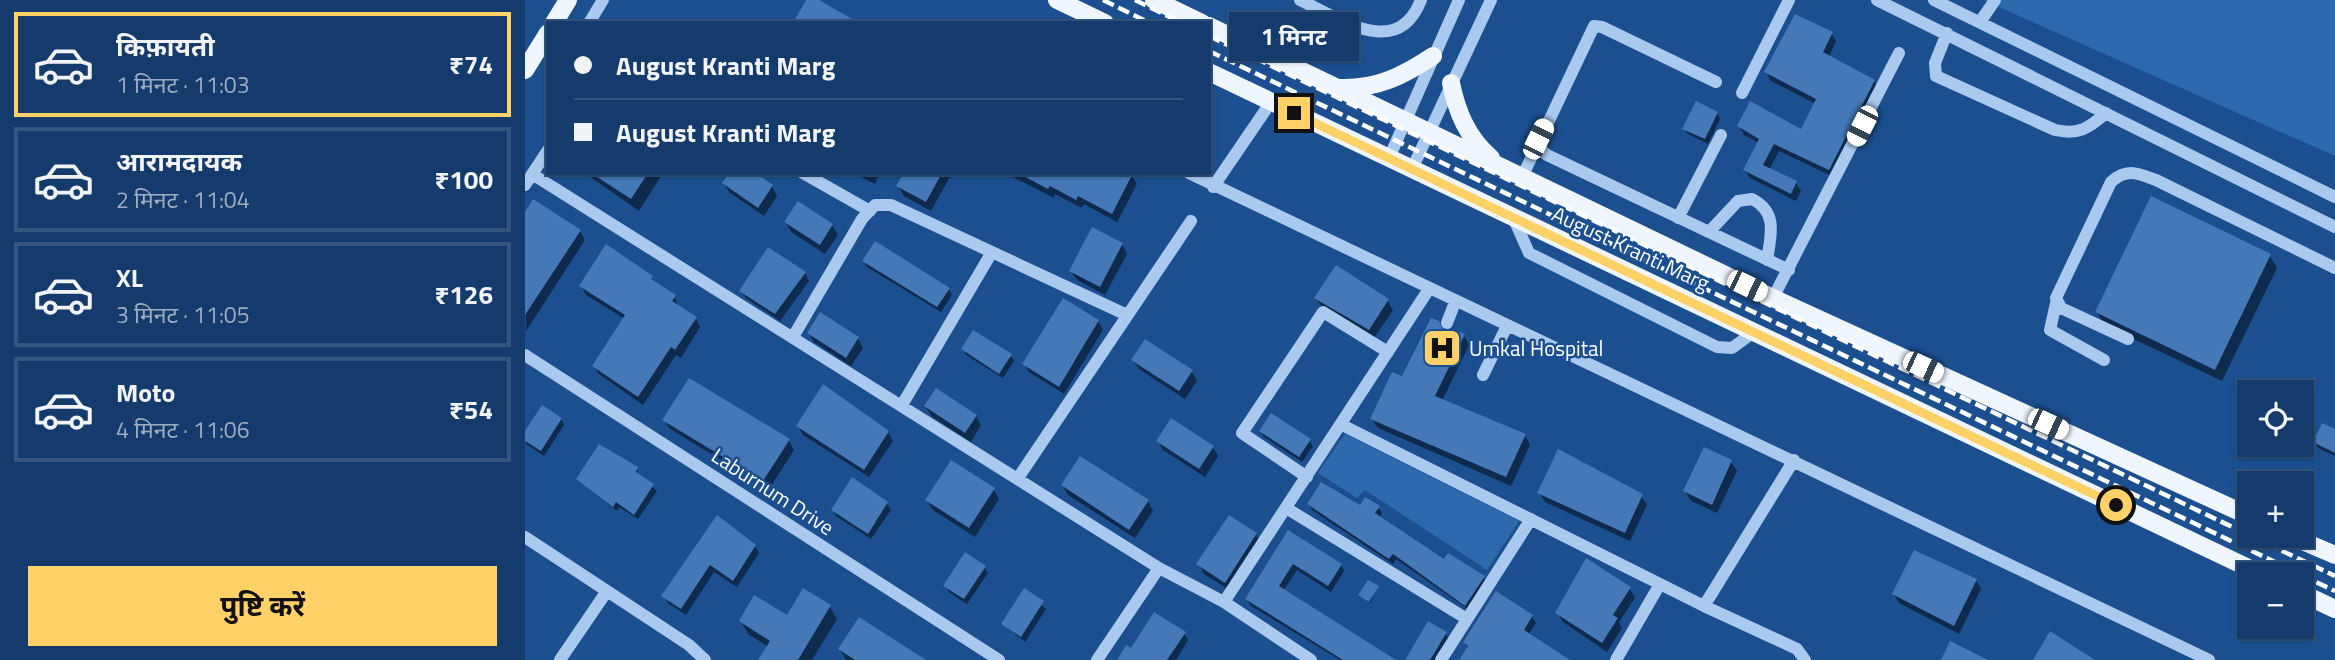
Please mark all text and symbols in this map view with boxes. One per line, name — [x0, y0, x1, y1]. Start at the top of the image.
callout: 1 मिनट — [1229, 11, 1359, 60]
text: 1 मिनट — [1261, 19, 1327, 54]
text: किफ़ायती — [116, 27, 215, 66]
icon: car — [32, 33, 95, 96]
text: ₹74 — [449, 45, 493, 84]
text: August Kranti Marg — [616, 46, 835, 85]
text: 1 मिनट · 11:03 — [116, 67, 250, 102]
route end — [1278, 97, 1310, 129]
car — [1844, 103, 1881, 149]
text: August Kranti Marg — [616, 113, 835, 152]
car — [1520, 116, 1557, 162]
text: आरामदायक — [116, 142, 242, 181]
icon: car — [32, 148, 95, 211]
text: ₹100 — [434, 160, 493, 199]
text: 2 मिनट · 11:04 — [116, 182, 250, 217]
street label: August Kranti Marg — [1547, 197, 1715, 299]
text: XL — [116, 258, 143, 297]
icon: car — [32, 263, 95, 326]
car — [1724, 267, 1771, 305]
text: ₹126 — [434, 275, 493, 314]
text: 3 मिनट · 11:05 — [116, 297, 250, 332]
hospital icon: Umkal Hospital — [1421, 327, 1463, 369]
place label: Umkal Hospital — [1469, 332, 1603, 364]
car — [1900, 349, 1947, 385]
text: Moto — [116, 373, 175, 412]
icon: car — [32, 378, 95, 441]
map controls — [2237, 380, 2314, 639]
button: locate — [2237, 380, 2314, 457]
text: ₹54 — [449, 390, 493, 429]
car — [2025, 406, 2072, 442]
text: 4 मिनट · 11:06 — [116, 412, 250, 447]
street label: Laburnum Drive — [705, 439, 841, 543]
button: + — [2237, 471, 2314, 548]
route start — [2100, 489, 2132, 521]
button: − — [2237, 562, 2314, 639]
button: पुष्टि करें — [28, 566, 497, 646]

